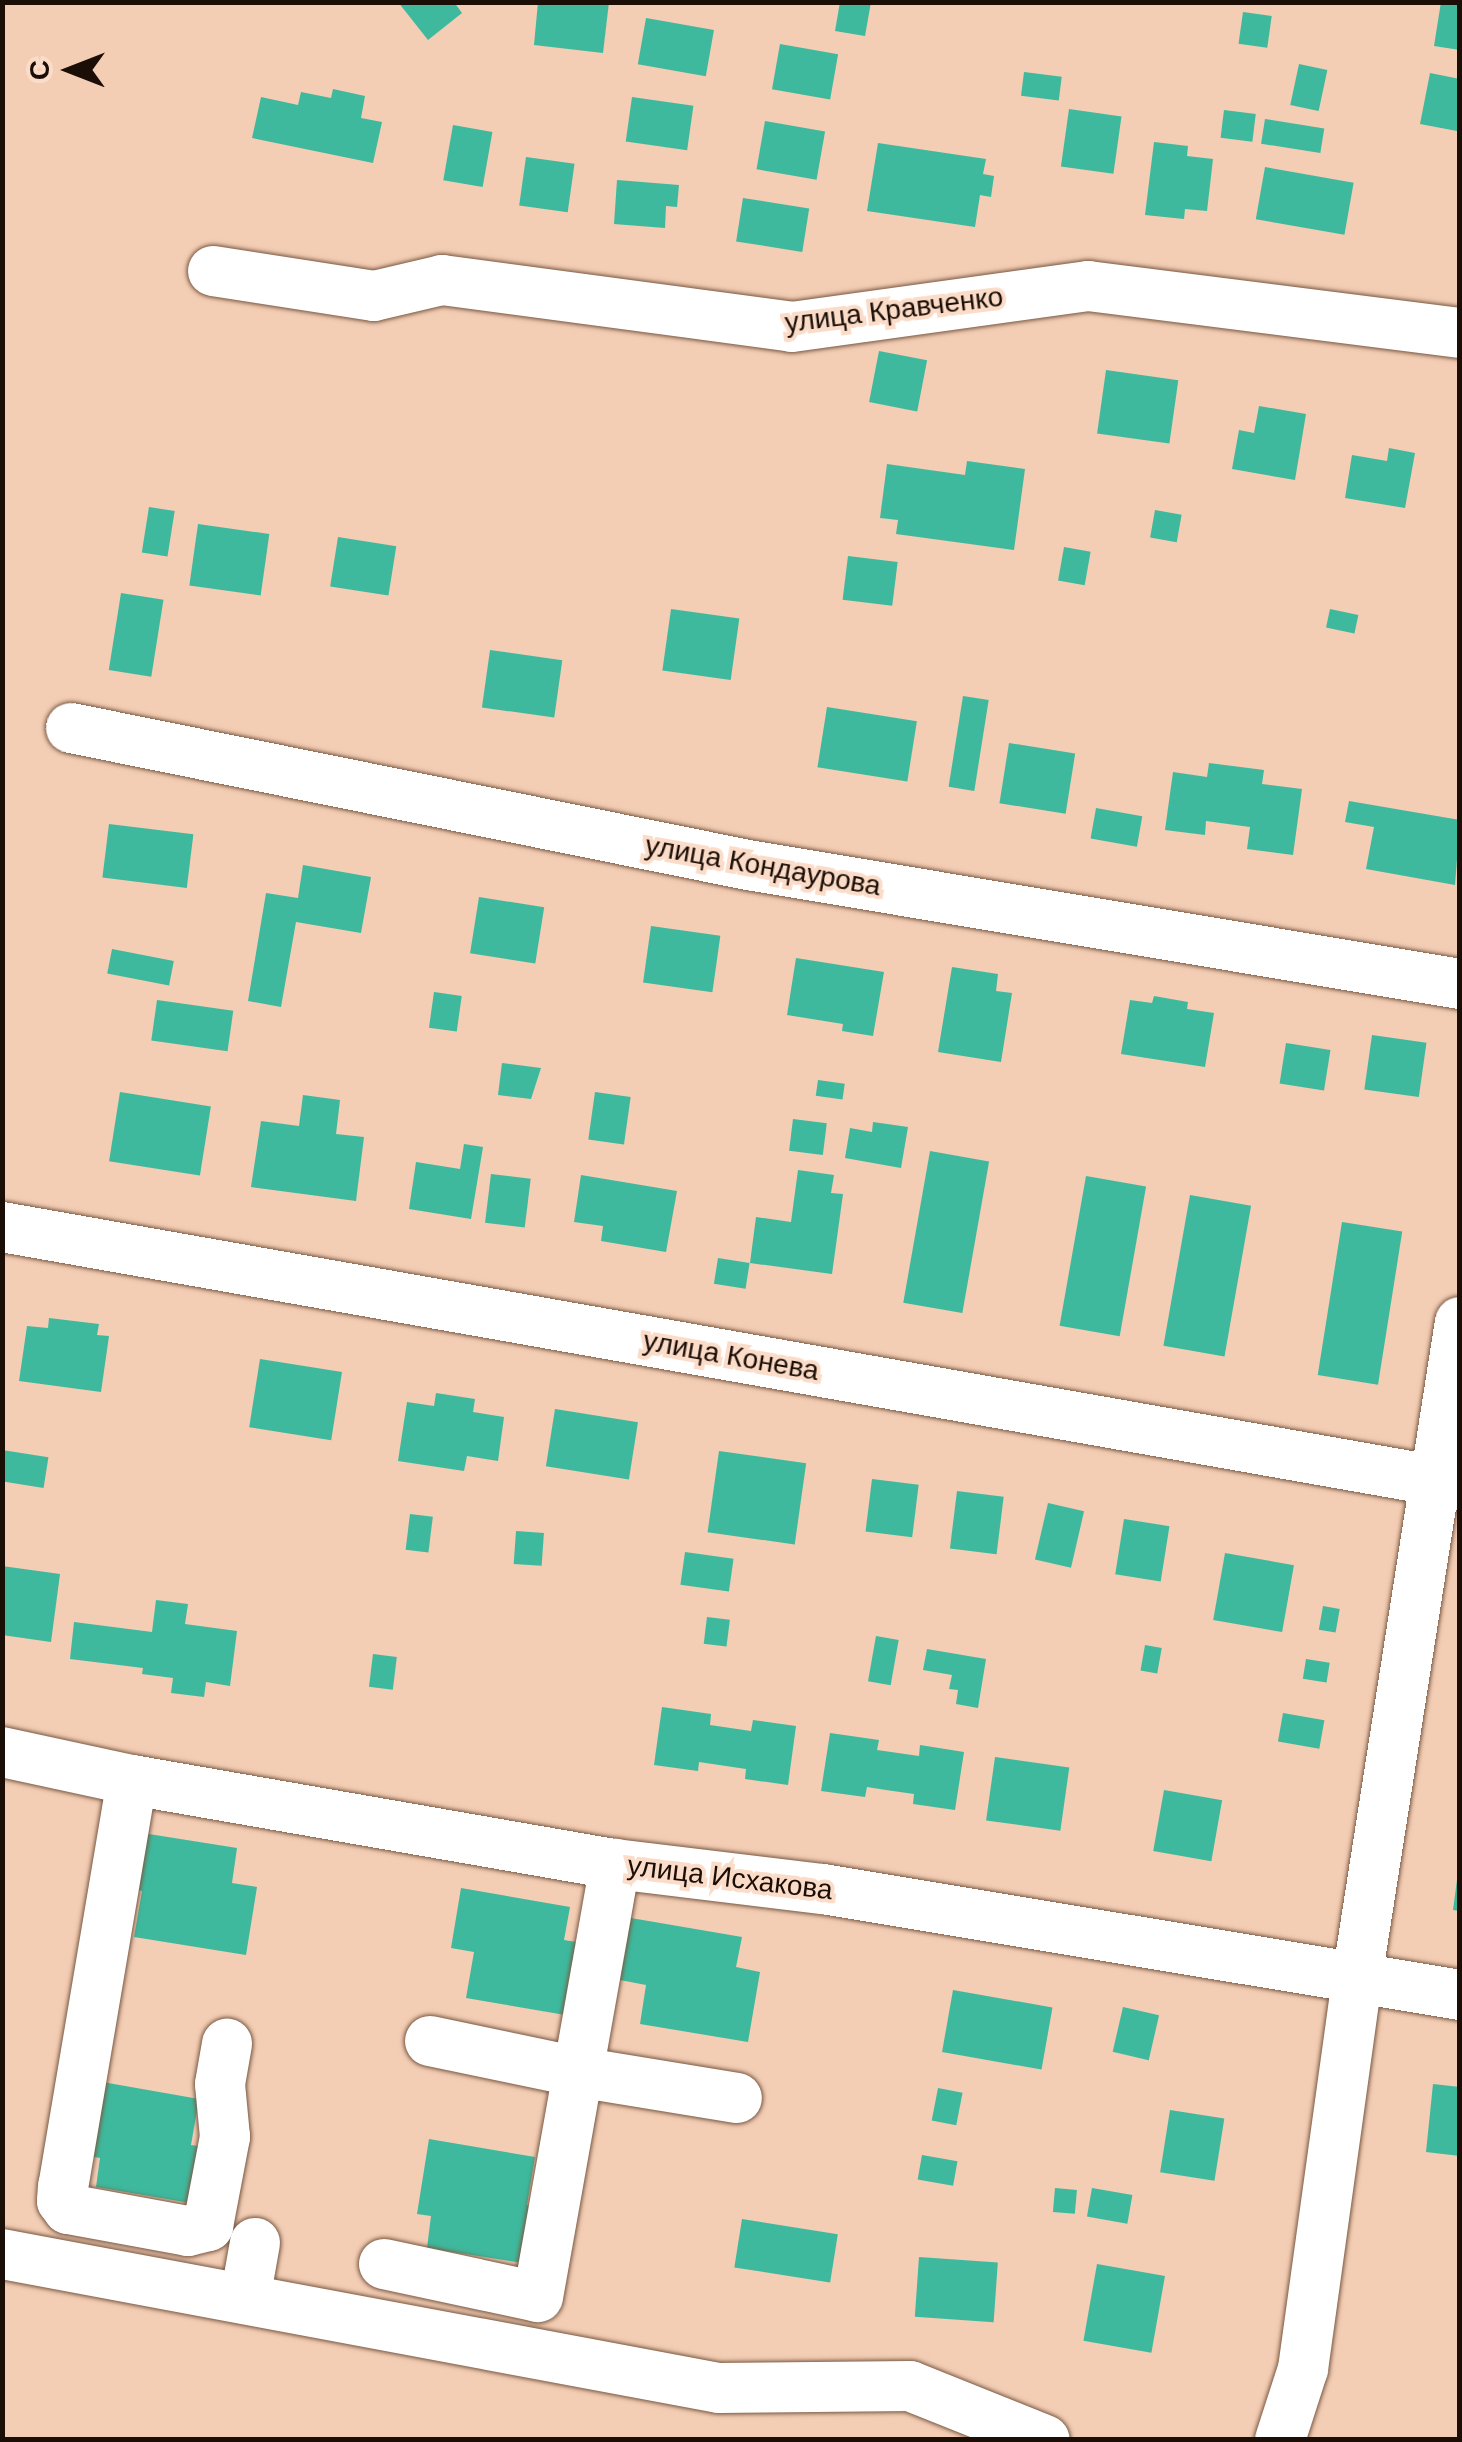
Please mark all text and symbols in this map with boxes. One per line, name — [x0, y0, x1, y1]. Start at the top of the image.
north arrow — [20, 20, 120, 120]
text: С — [24, 60, 55, 80]
street label: улица Кравченко — [783, 280, 1005, 340]
street label: улица Кондаурова — [643, 829, 883, 903]
street label: улица Конева — [641, 1324, 821, 1388]
street label: улица Исхакова — [626, 1849, 834, 1907]

